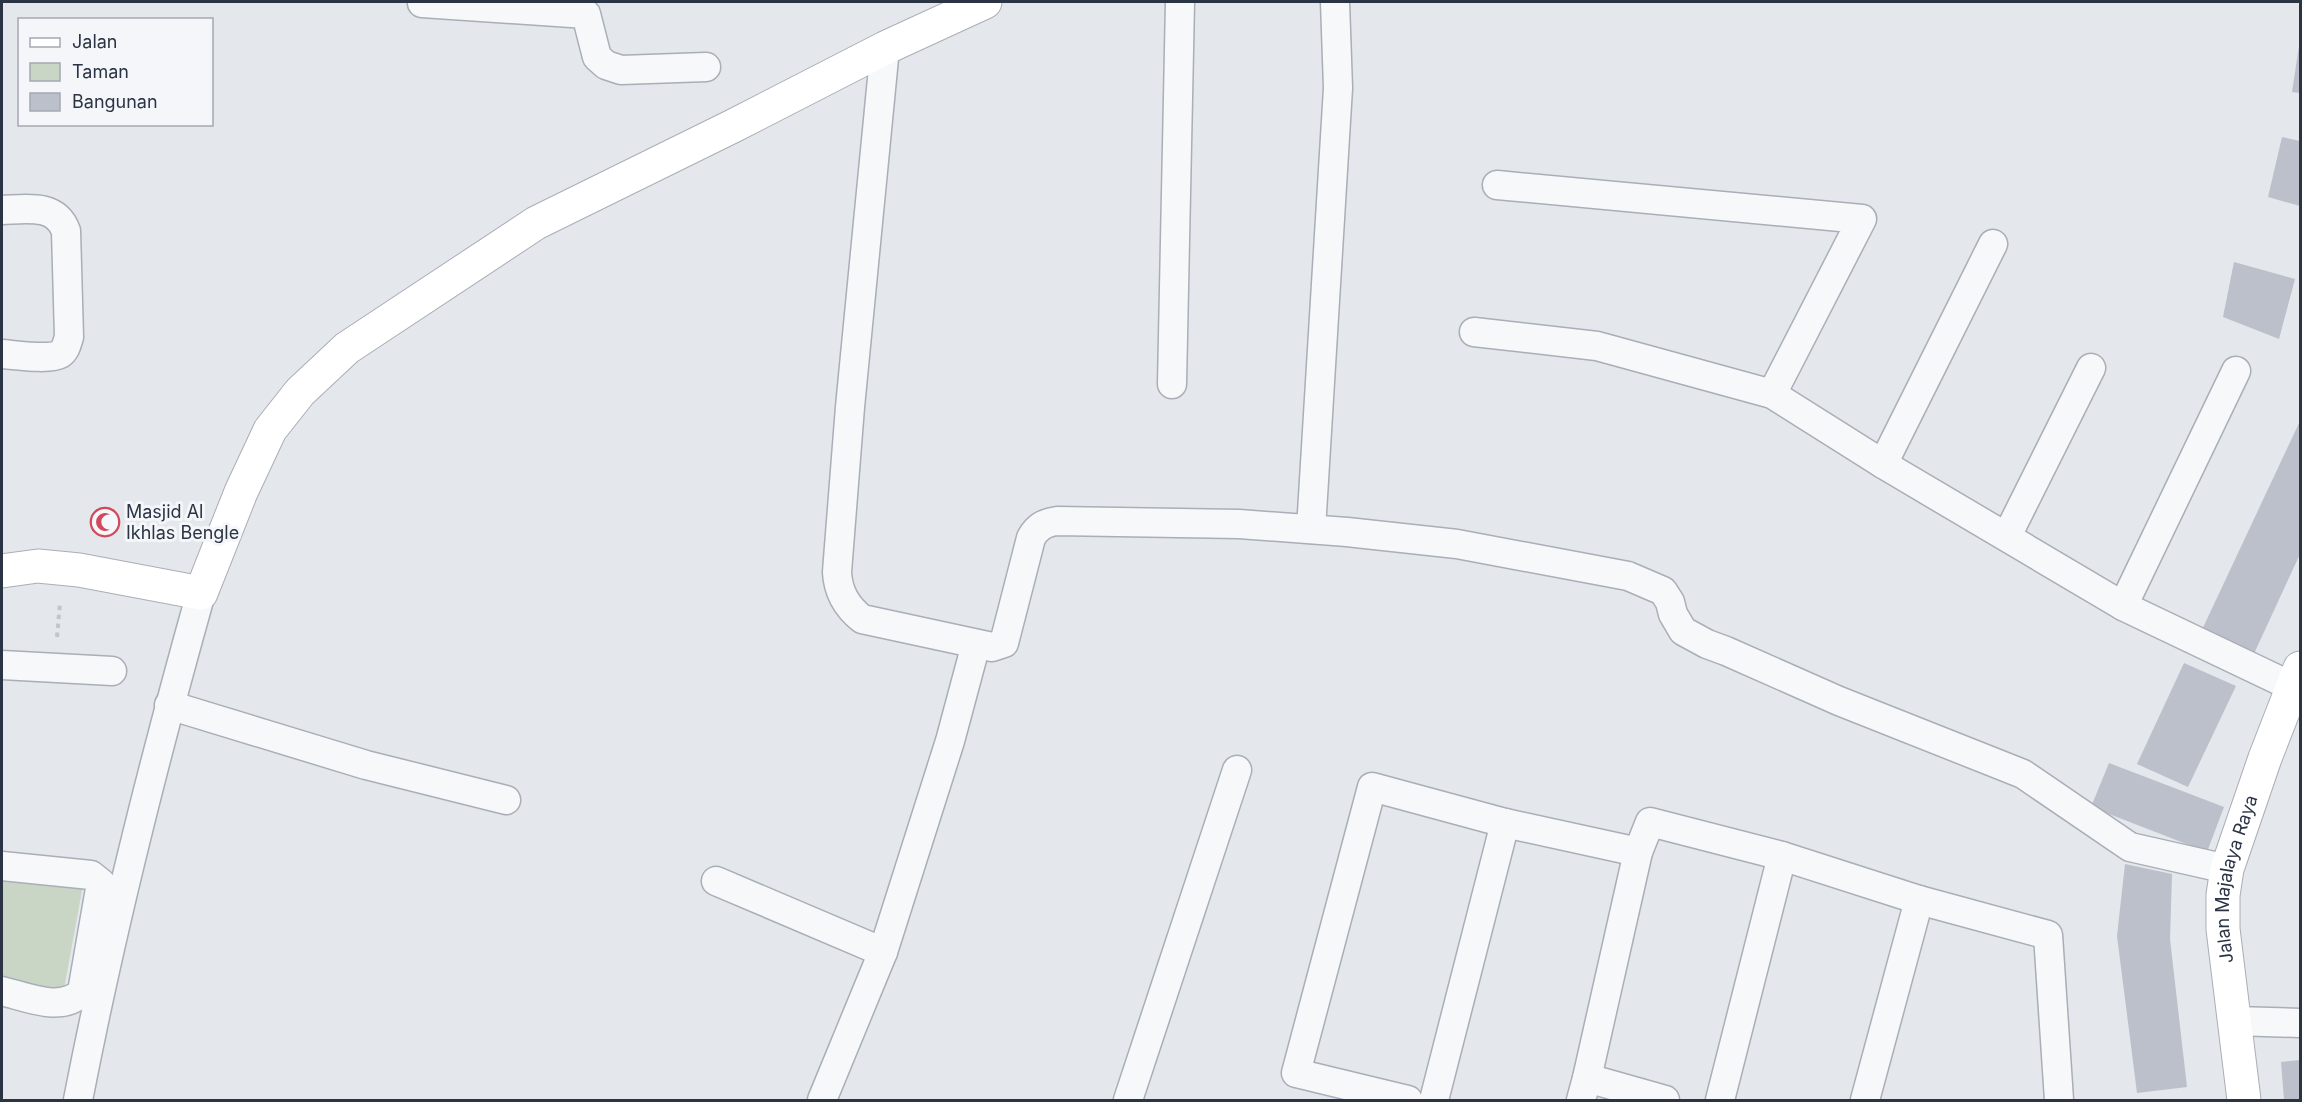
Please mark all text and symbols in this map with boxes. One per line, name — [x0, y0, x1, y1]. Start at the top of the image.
legend — [18, 18, 213, 126]
text: Jalan — [72, 31, 117, 52]
text: Taman — [72, 61, 129, 82]
text: Bangunan — [72, 91, 158, 112]
place label: Masjid Al Ikhlas Bengle — [126, 501, 239, 543]
mosque icon: Masjid Al Ikhlas Bengle — [89, 506, 121, 538]
street label: Jalan Majalaya Raya — [2212, 792, 2262, 965]

